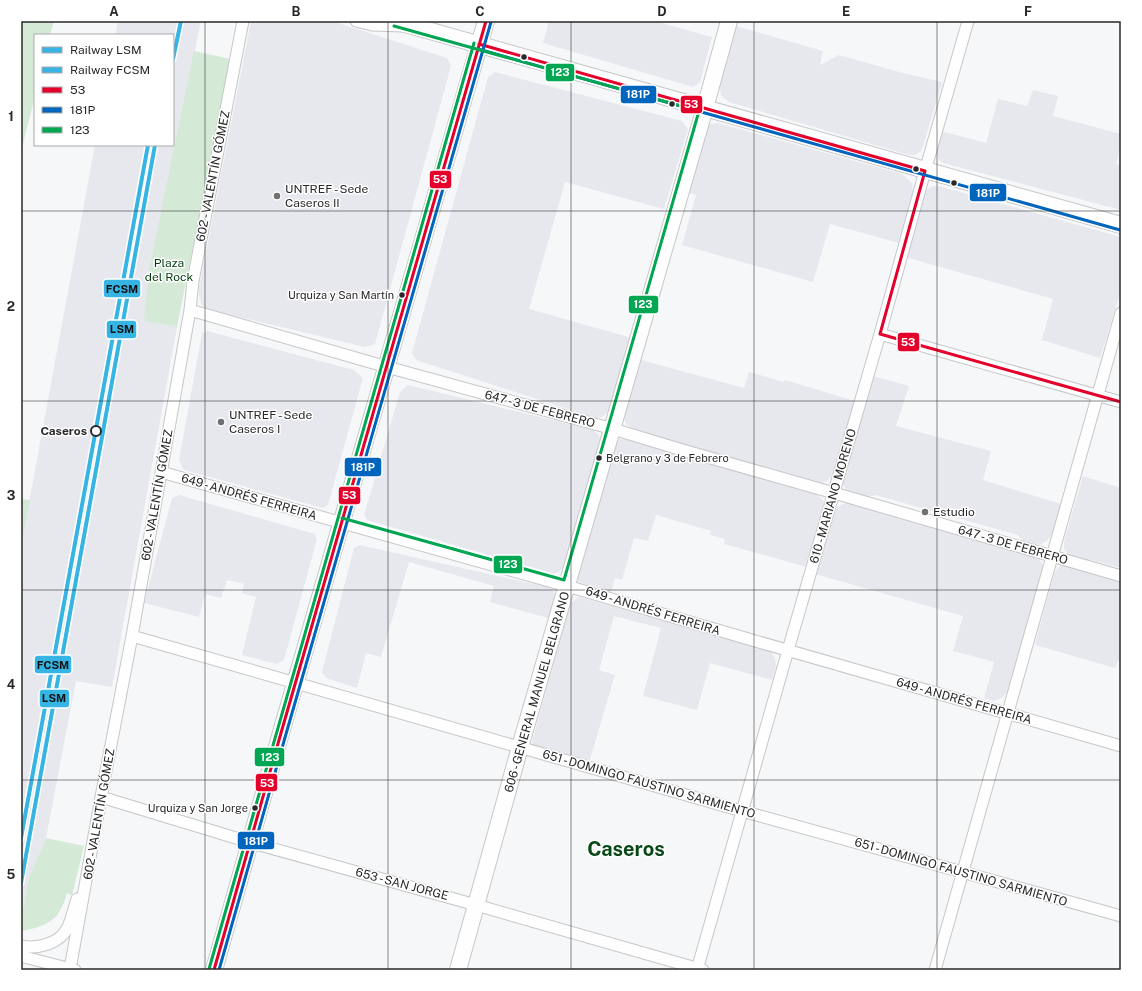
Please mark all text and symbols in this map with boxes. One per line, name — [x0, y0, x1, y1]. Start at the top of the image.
text: A — [109, 4, 119, 19]
text: B — [292, 4, 301, 19]
text: C — [475, 4, 485, 19]
text: D — [657, 4, 667, 19]
text: E — [842, 4, 850, 19]
text: F — [1024, 4, 1032, 19]
legend — [34, 34, 174, 146]
text: Railway LSM — [70, 43, 142, 57]
unlabelled marker — [519, 52, 529, 62]
text: Railway FCSM — [70, 63, 150, 77]
line badge: 123 — [545, 63, 575, 82]
text: 123 — [550, 66, 570, 78]
text: 53 — [70, 83, 85, 97]
line badge: 181P — [620, 85, 657, 104]
text: 181P — [626, 88, 650, 100]
line badge: 53 — [680, 95, 703, 114]
text: 53 — [684, 98, 698, 110]
unlabelled marker — [667, 99, 677, 109]
text: 181P — [70, 103, 96, 117]
text: 1 — [8, 109, 14, 124]
street label: 602 - VALENTÍN GÓMEZ — [193, 109, 233, 243]
text: 123 — [70, 123, 90, 137]
unlabelled marker — [911, 164, 921, 174]
line badge: 53 — [429, 170, 452, 189]
text: 53 — [433, 173, 447, 185]
unlabelled marker — [949, 178, 959, 188]
place label: UNTREF - Sede Caseros II — [285, 182, 368, 210]
line badge: 181P — [969, 183, 1007, 202]
text: 181P — [976, 187, 1000, 199]
marker: UNTREF - Sede Caseros II — [272, 191, 282, 201]
park label: Plaza del Rock — [145, 256, 193, 284]
line badge: FCSM — [103, 279, 141, 298]
text: FCSM — [106, 283, 138, 295]
place label: Urquiza y San Martín — [288, 289, 394, 301]
marker: Urquiza y San Martín — [397, 290, 407, 300]
line badge: 123 — [628, 295, 659, 314]
text: 123 — [633, 298, 653, 310]
text: 2 — [7, 299, 15, 314]
line badge: LSM — [106, 320, 137, 339]
text: LSM — [110, 323, 134, 335]
line badge: 53 — [897, 332, 920, 352]
text: 53 — [901, 336, 915, 348]
street label: 647 - 3 DE FEBRERO — [483, 388, 597, 431]
place label: UNTREF - Sede Caseros I — [229, 408, 312, 436]
marker: UNTREF - Sede Caseros I — [216, 417, 226, 427]
place label: Caseros — [40, 424, 87, 438]
marker: Caseros — [90, 425, 102, 437]
street label: 610 - MARIANO MORENO — [807, 427, 859, 565]
street label: 602 - VALENTÍN GÓMEZ — [139, 428, 176, 562]
place label: Belgrano y 3 de Febrero — [606, 452, 729, 464]
marker: Belgrano y 3 de Febrero — [594, 453, 604, 463]
line badge: 181P — [344, 457, 382, 477]
text: 181P — [351, 461, 375, 473]
street label: 649 - ANDRÉS FERREIRA — [180, 471, 319, 523]
line badge: 53 — [338, 486, 361, 505]
text: 3 — [7, 488, 16, 503]
text: 53 — [342, 489, 356, 501]
place label: Estudio — [933, 505, 975, 519]
marker: Estudio — [920, 507, 930, 517]
street label: 647 - 3 DE FEBRERO — [956, 523, 1070, 567]
line badge: 123 — [493, 555, 523, 574]
text: 123 — [498, 558, 518, 570]
street label: 649 - ANDRÉS FERREIRA — [584, 584, 723, 638]
street label: 606 - GENERAL MANUEL BELGRANO — [502, 590, 572, 794]
line badge: FCSM — [34, 655, 72, 674]
text: FCSM — [37, 659, 69, 671]
street label: 649 - ANDRÉS FERREIRA — [895, 675, 1034, 727]
text: 4 — [7, 677, 16, 692]
line badge: LSM — [39, 689, 70, 708]
text: LSM — [42, 692, 66, 704]
street label: 602 - VALENTÍN GÓMEZ — [81, 747, 118, 881]
line badge: 123 — [254, 747, 285, 767]
street label: 651 - DOMINGO FAUSTINO SARMIENTO — [541, 747, 757, 821]
text: 123 — [260, 751, 280, 763]
line badge: 53 — [255, 773, 278, 792]
text: 53 — [260, 777, 274, 789]
place label: Urquiza y San Jorge — [148, 802, 248, 814]
marker: Urquiza y San Jorge — [250, 803, 260, 813]
line badge: 181P — [237, 831, 275, 850]
text: 181P — [244, 835, 268, 847]
street label: 651 - DOMINGO FAUSTINO SARMIENTO — [853, 835, 1069, 909]
district label: Caseros — [587, 837, 665, 861]
street label: 653 - SAN JORGE — [354, 865, 450, 903]
text: 5 — [7, 867, 16, 882]

